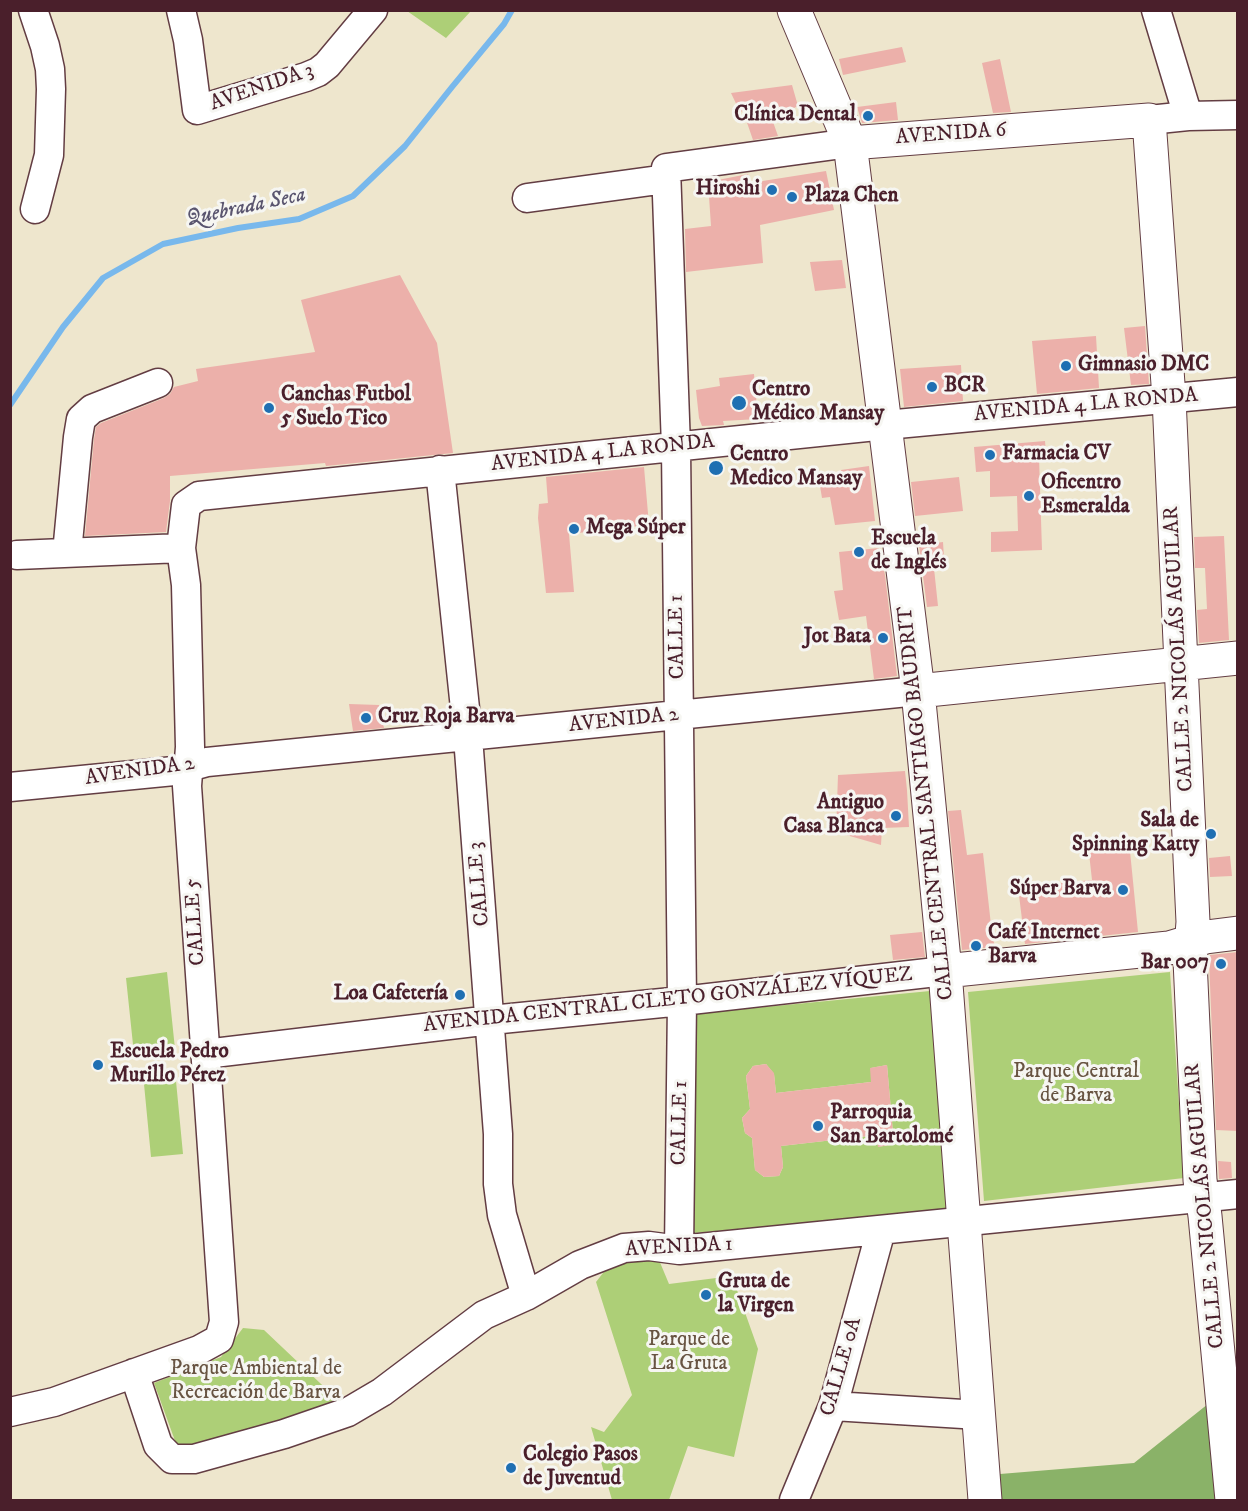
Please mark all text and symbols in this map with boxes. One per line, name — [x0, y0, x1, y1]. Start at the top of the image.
street label: AVENIDA 3 — [207, 59, 317, 117]
place label: Clínica Dental — [734, 103, 856, 129]
marker: Clínica Dental — [861, 109, 875, 123]
street label: AVENIDA 6 — [895, 119, 1007, 151]
place label: Hiroshi — [695, 177, 760, 203]
water label: Quebrada Seca — [184, 182, 308, 234]
marker: Hiroshi — [765, 183, 779, 197]
place label: Plaza Chen — [804, 184, 898, 210]
marker: Plaza Chen — [785, 190, 799, 204]
place label: Gimnasio DMC — [1078, 353, 1209, 379]
marker: Gimnasio DMC — [1059, 359, 1073, 373]
place label: BCR — [944, 374, 985, 400]
place label: Centro Médico Mansay — [752, 378, 884, 428]
marker: BCR — [925, 380, 939, 394]
place label: Canchas Futbol 5 Suelo Tico — [281, 383, 411, 433]
street label: AVENIDA 4 LA RONDA — [973, 384, 1199, 428]
marker: Centro Médico Mansay — [730, 394, 748, 412]
marker: Canchas Futbol 5 Suelo Tico — [262, 401, 276, 415]
street label: AVENIDA 4 LA RONDA — [490, 430, 716, 478]
place label: Farmacia CV — [1002, 442, 1111, 468]
place label: Centro Medico Mansay — [730, 443, 862, 493]
marker: Farmacia CV — [983, 448, 997, 462]
marker: Centro Medico Mansay — [707, 459, 725, 477]
place label: Oficentro Esmeralda — [1041, 471, 1130, 521]
marker: Oficentro Esmeralda — [1022, 489, 1036, 503]
street label: CALLE 2 NICOLÁS AGUILAR — [1160, 506, 1200, 792]
place label: Mega Súper — [586, 516, 685, 542]
marker: Mega Súper — [567, 522, 581, 536]
place label: Escuela de Inglés — [871, 527, 946, 577]
marker: Escuela de Inglés — [852, 545, 866, 559]
street label: CALLE 1 — [665, 594, 691, 680]
street label: CALLE CENTRAL SANTIAGO BAUDRIT — [894, 605, 960, 1001]
place label: Jot Bata — [804, 625, 871, 651]
marker: Jot Bata — [876, 631, 890, 645]
street label: AVENIDA 2 — [568, 703, 680, 739]
place label: Cruz Roja Barva — [378, 705, 514, 731]
marker: Cruz Roja Barva — [359, 711, 373, 725]
street label: AVENIDA 2 — [84, 752, 196, 792]
place label: Antiguo Casa Blanca — [783, 791, 884, 841]
marker: Antiguo Casa Blanca — [889, 809, 903, 823]
place label: Sala de Spinning Katty — [1072, 809, 1199, 859]
marker: Sala de Spinning Katty — [1204, 827, 1218, 841]
street label: CALLE 3 — [464, 841, 496, 927]
place label: Súper Barva — [1010, 877, 1111, 903]
street label: CALLE 5 — [180, 878, 212, 966]
marker: Súper Barva — [1116, 883, 1130, 897]
place label: Café Internet Barva — [988, 921, 1100, 971]
marker: Café Internet Barva — [969, 939, 983, 953]
place label: Bar 007 — [1141, 951, 1209, 977]
marker: Bar 007 — [1214, 957, 1228, 971]
street label: AVENIDA CENTRAL CLETO GONZÁLEZ VÍQUEZ — [422, 963, 914, 1039]
place label: Loa Cafetería — [333, 982, 448, 1008]
marker: Loa Cafetería — [453, 988, 467, 1002]
place label: Escuela Pedro Murillo Pérez — [110, 1040, 229, 1090]
marker: Escuela Pedro Murillo Pérez — [91, 1058, 105, 1072]
park label: Parque Central de Barva — [1013, 1060, 1139, 1110]
street label: CALLE 2 NICOLÁS AGUILAR — [1181, 1062, 1231, 1350]
street label: CALLE 1 — [668, 1080, 694, 1166]
place label: Parroquia San Bartolomé — [830, 1101, 953, 1151]
marker: Parroquia San Bartolomé — [811, 1119, 825, 1133]
street label: AVENIDA 1 — [625, 1233, 733, 1263]
place label: Gruta de la Virgen — [718, 1270, 794, 1320]
marker: Gruta de la Virgen — [699, 1288, 713, 1302]
street label: CALLE 0A — [816, 1315, 868, 1419]
park label: Parque de La Gruta — [648, 1328, 730, 1378]
park label: Parque Ambiental de Recreación de Barva — [170, 1357, 342, 1407]
place label: Colegio Pasos de Juventud — [523, 1443, 638, 1493]
marker: Colegio Pasos de Juventud — [504, 1461, 518, 1475]

